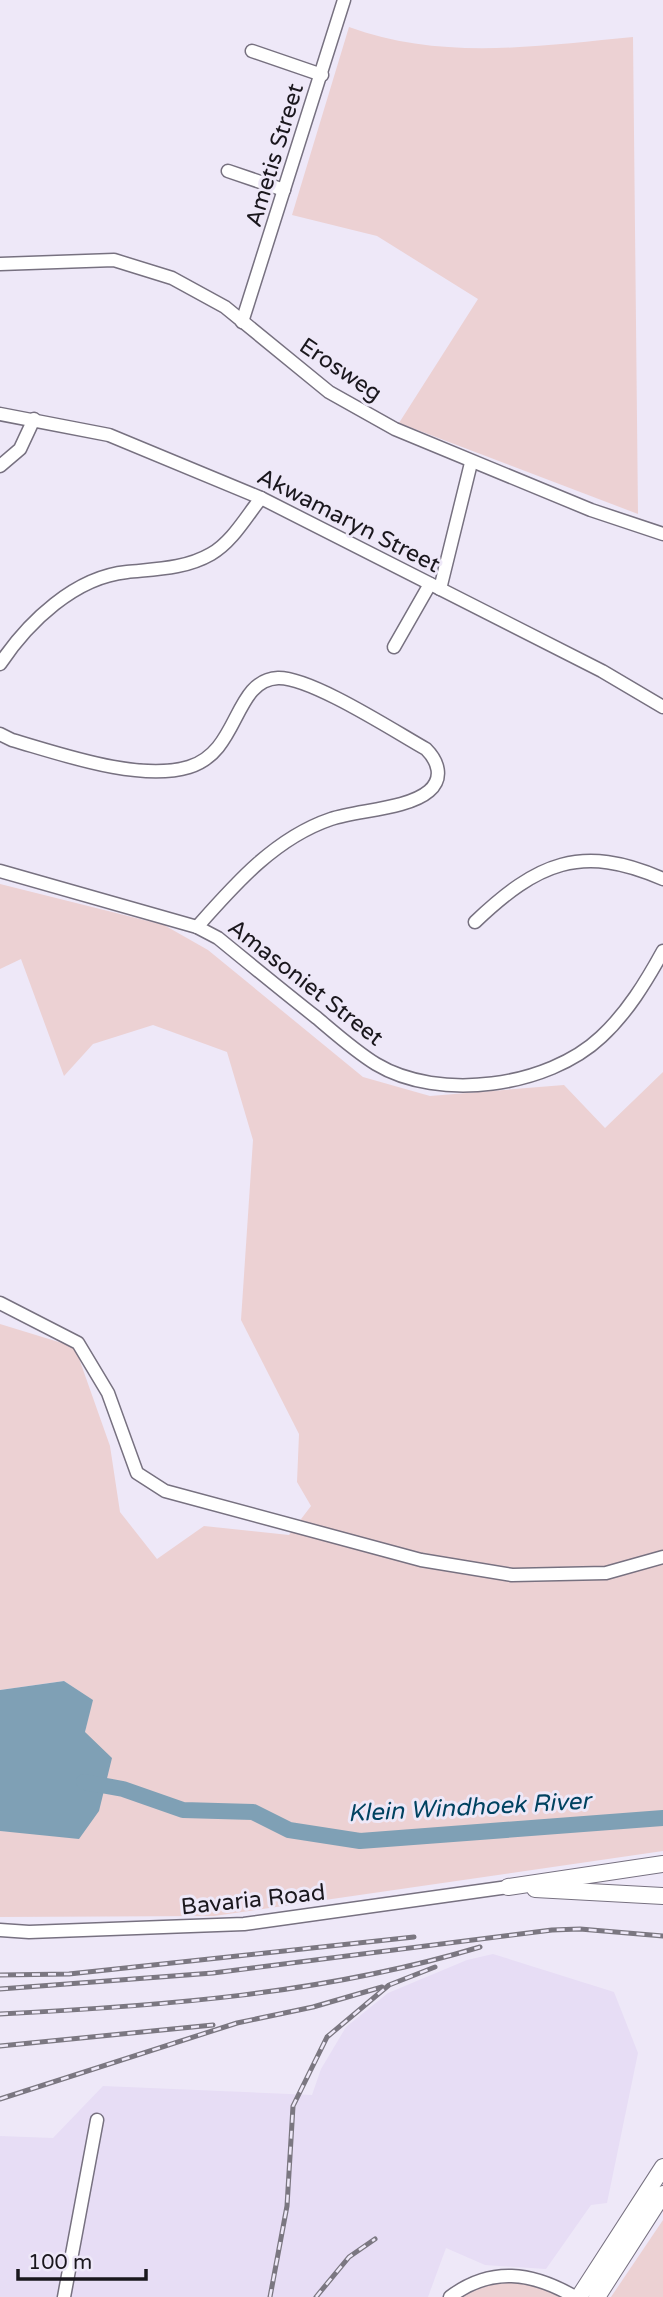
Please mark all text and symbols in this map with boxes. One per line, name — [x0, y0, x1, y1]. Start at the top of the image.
street label: Ametis Street — [240, 80, 310, 230]
street label: Erosweg — [294, 332, 387, 408]
street label: Akwamaryn Street — [252, 463, 445, 579]
street label: Amasoniet Street — [222, 913, 389, 1052]
water label: Klein Windhoek River — [347, 1787, 594, 1828]
street label: Bavaria Road — [180, 1878, 327, 1921]
scale bar — [18, 2238, 145, 2282]
text: 100 m — [28, 2250, 92, 2275]

